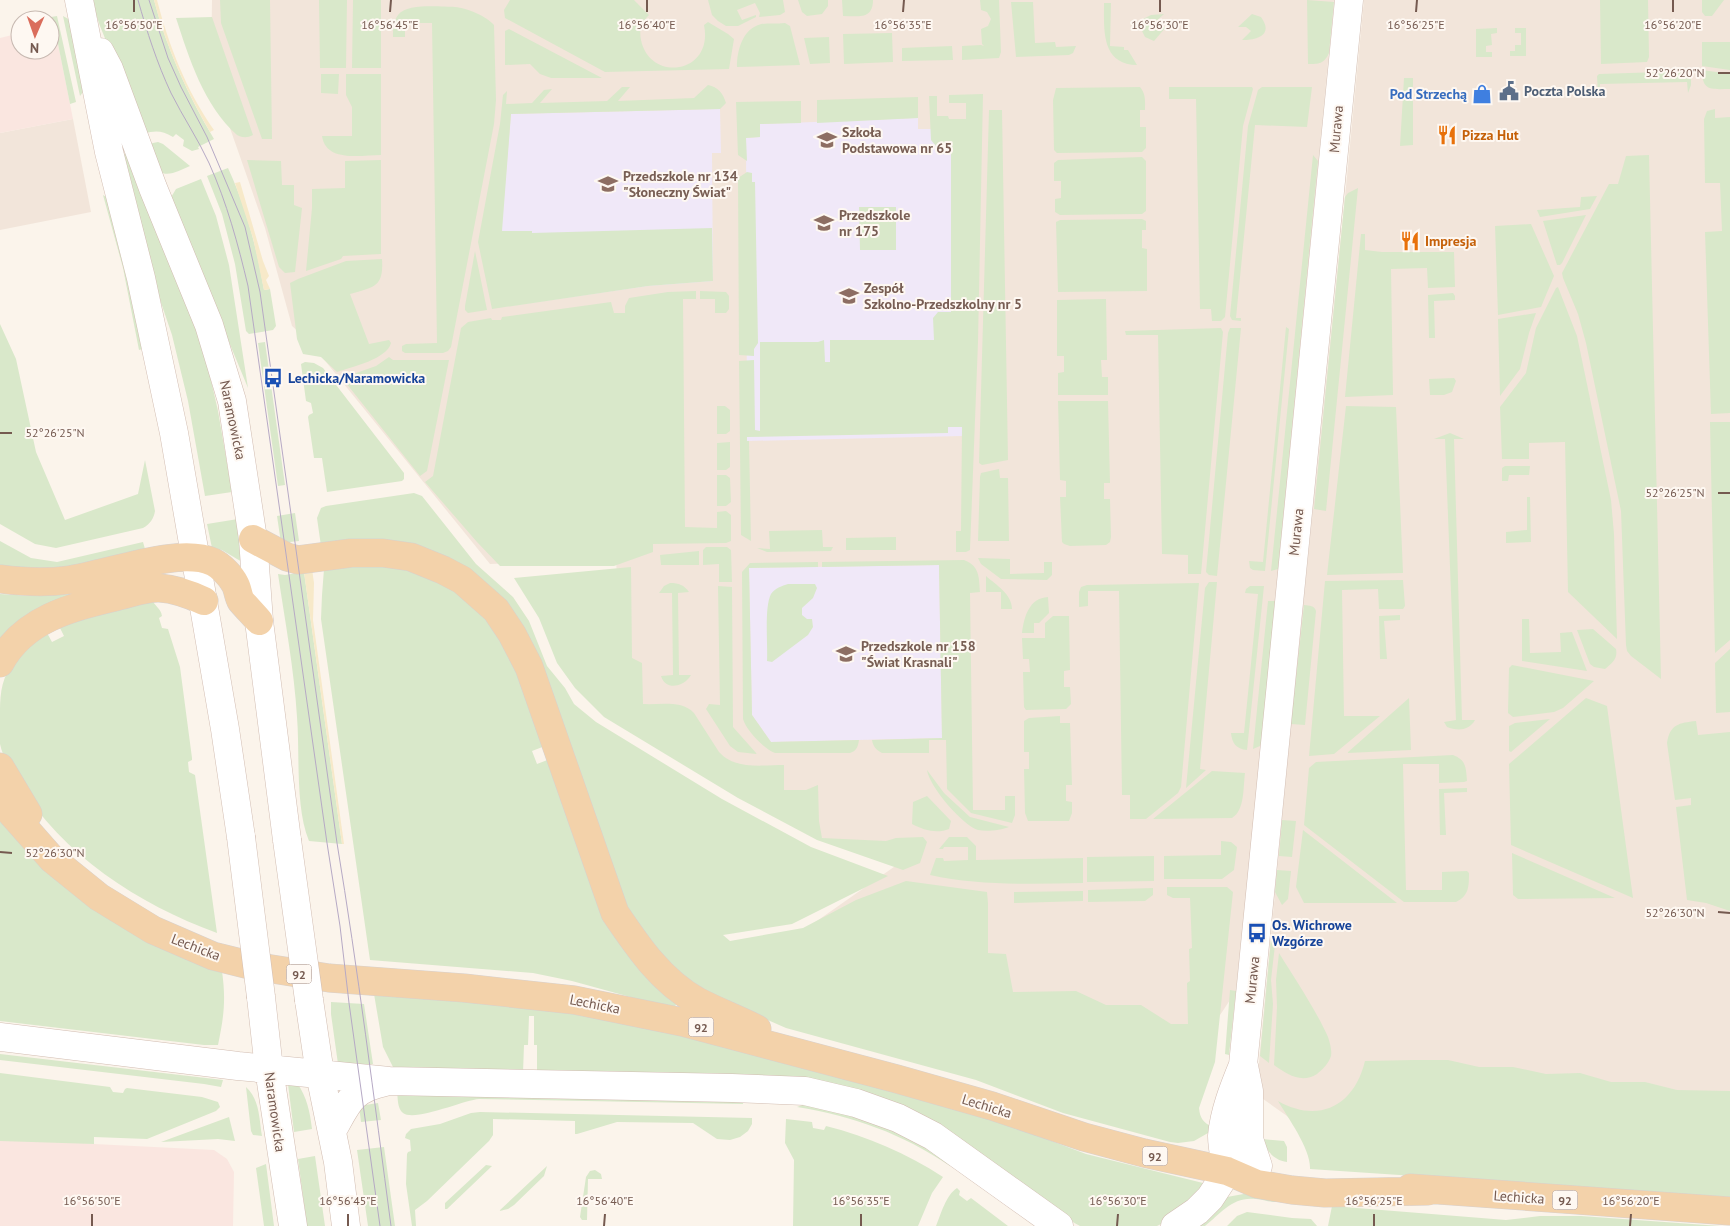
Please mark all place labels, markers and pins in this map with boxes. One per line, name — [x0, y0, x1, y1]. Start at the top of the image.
public building icon: Poczta Polska — [1498, 80, 1520, 102]
place label: Poczta Polska — [1524, 82, 1605, 100]
shop icon: Pod Strzechą — [1471, 83, 1493, 105]
place label: Pod Strzechą — [1390, 85, 1467, 103]
place label: Szkoła Podstawowa nr 65 — [842, 123, 952, 157]
restaurant icon: Pizza Hut — [1436, 124, 1458, 146]
place label: Pizza Hut — [1462, 126, 1519, 144]
school or university icon: Szkoła Podstawowa nr 65 — [816, 129, 838, 151]
place label: Przedszkole nr 134 "Słoneczny Świat" — [623, 167, 738, 201]
school or university icon: Przedszkole nr 134 "Słoneczny Świat" — [597, 173, 619, 195]
place label: Przedszkole nr 175 — [839, 206, 910, 240]
school or university icon: Przedszkole nr 175 — [813, 212, 835, 234]
restaurant icon: Impresja — [1399, 230, 1421, 252]
place label: Impresja — [1425, 232, 1477, 250]
place label: Zespół Szkolno-Przedszkolny nr 5 — [864, 279, 1022, 313]
school or university icon: Zespół Szkolno-Przedszkolny nr 5 — [838, 285, 860, 307]
bus stop icon: Lechicka/Naramowicka — [262, 367, 284, 389]
place label: Lechicka/Naramowicka — [288, 369, 425, 387]
place label: Przedszkole nr 158 "Świat Krasnali" — [861, 637, 976, 671]
school or university icon: Przedszkole nr 158 "Świat Krasnali" — [835, 643, 857, 665]
place label: Os. Wichrowe Wzgórze — [1272, 916, 1352, 950]
bus stop icon: Os. Wichrowe Wzgórze — [1246, 922, 1268, 944]

